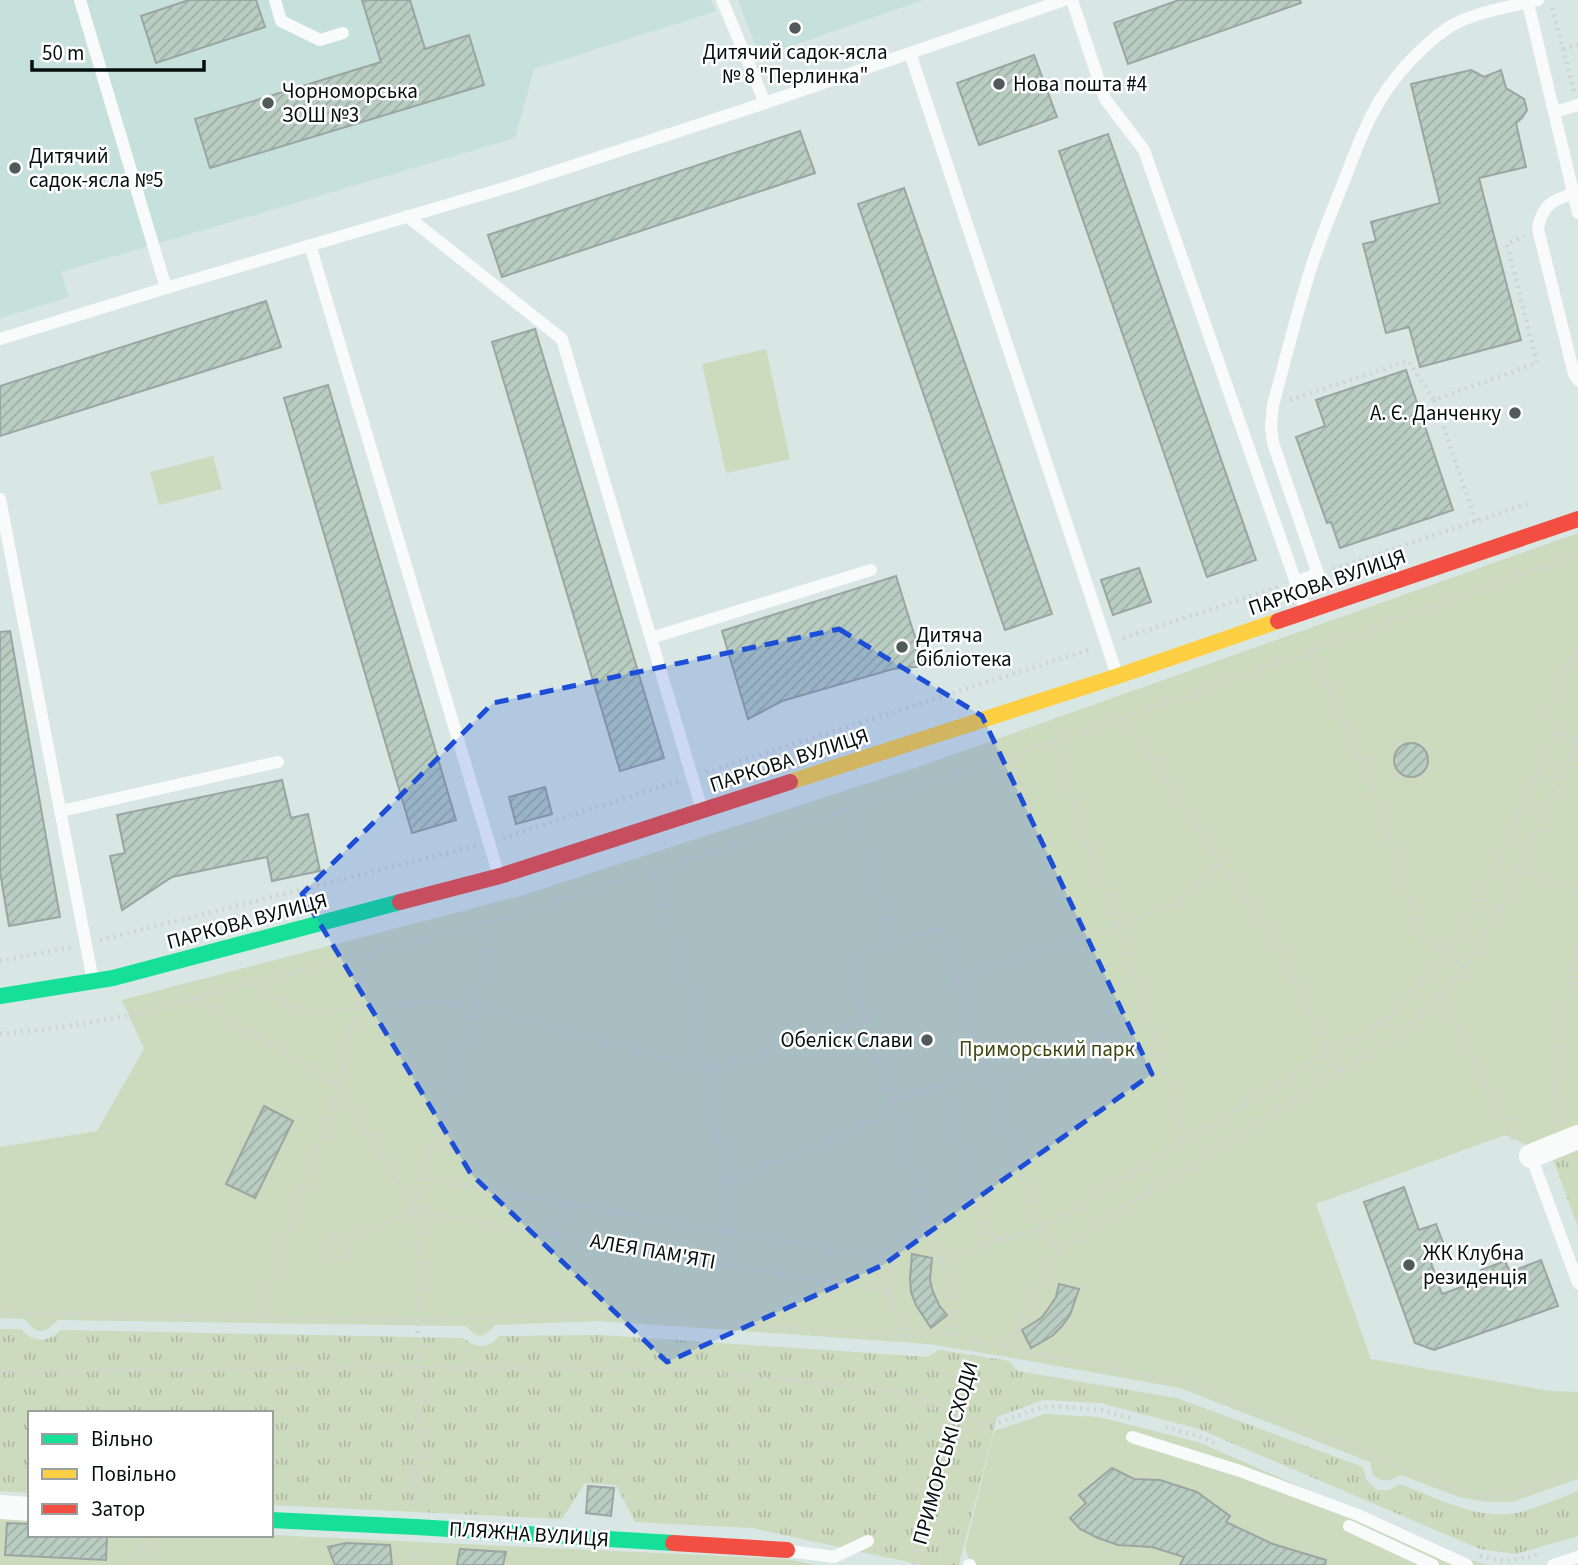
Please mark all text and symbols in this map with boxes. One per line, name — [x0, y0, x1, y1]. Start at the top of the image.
marker: Дитячий садок-ясла № 8 "Перлинка" — [787, 20, 803, 36]
scale bar — [32, 28, 203, 72]
place label: Дитячий садок-ясла № 8 "Перлинка" — [703, 37, 887, 91]
text: 50 m — [42, 38, 84, 68]
place label: Нова пошта #4 — [1013, 69, 1147, 99]
place label: Чорноморська ЗОШ №3 — [282, 76, 418, 130]
marker: Нова пошта #4 — [991, 76, 1007, 92]
marker: Чорноморська ЗОШ №3 — [260, 95, 276, 111]
place label: Дитячий садок-ясла №5 — [29, 141, 164, 195]
marker: Дитячий садок-ясла №5 — [7, 160, 23, 176]
place label: А. Є. Данченку — [1370, 398, 1501, 428]
marker: А. Є. Данченку — [1507, 405, 1523, 421]
street label: ПАРКОВА ВУЛИЦЯ — [1244, 541, 1410, 623]
place label: Дитяча бібліотека — [916, 620, 1012, 674]
marker: Дитяча бібліотека — [894, 639, 910, 655]
street label: ПАРКОВА ВУЛИЦЯ — [706, 720, 872, 800]
street label: ПАРКОВА ВУЛИЦЯ — [163, 885, 331, 957]
place label: Обеліск Cлави — [780, 1025, 913, 1055]
marker: Обеліск Cлави — [919, 1032, 935, 1048]
park label: Приморський парк — [959, 1034, 1136, 1064]
street label: АЛЕЯ ПАМ'ЯТІ — [588, 1225, 718, 1277]
place label: ЖК Клубна резиденція — [1423, 1238, 1528, 1292]
marker: ЖК Клубна резиденція — [1401, 1257, 1417, 1273]
street label: ПРИМОРСЬКІ СХОДИ — [904, 1358, 986, 1548]
legend — [28, 1411, 273, 1537]
text: Вільно — [91, 1424, 153, 1454]
text: Повільно — [91, 1459, 176, 1489]
text: Затор — [91, 1494, 145, 1524]
street label: ПЛЯЖНА ВУЛИЦЯ — [448, 1513, 610, 1555]

